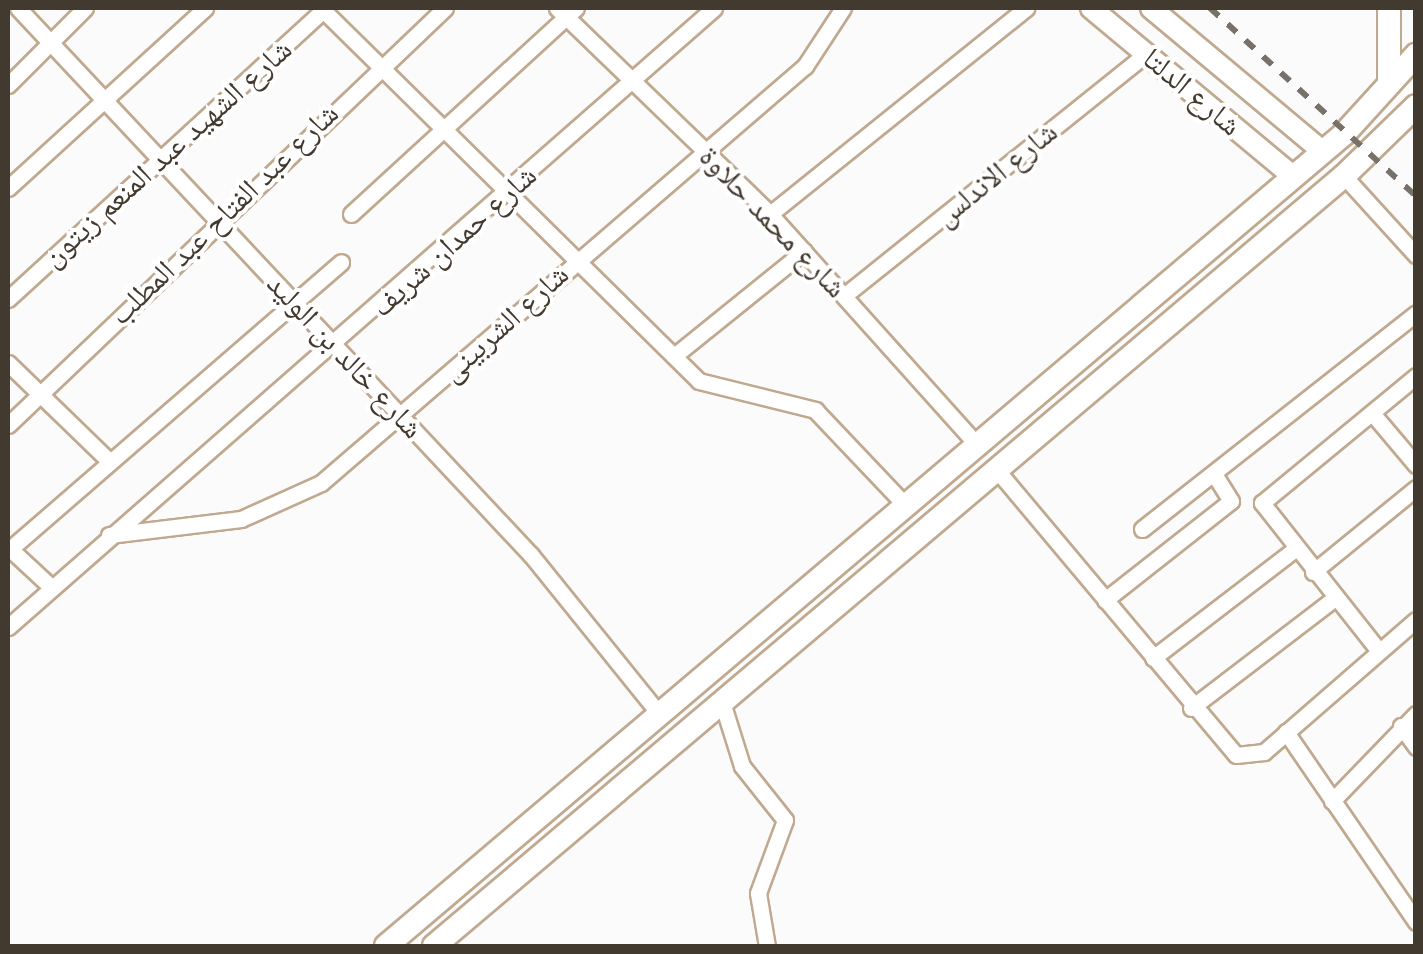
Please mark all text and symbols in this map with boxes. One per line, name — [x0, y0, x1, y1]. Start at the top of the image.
street label: شارع الشهيد عبد المنعم زيتون — [35, 31, 299, 275]
street label: شارع الدلتا — [1135, 40, 1249, 144]
street label: شارع عبد الفتاح عبد المطلب — [102, 95, 346, 333]
street label: شارع الاندلس — [928, 114, 1064, 234]
street label: شارع محمد حلاوة — [692, 139, 854, 305]
street label: شارع حمدان شريف — [364, 157, 544, 325]
street label: شارع الشربينى — [434, 256, 576, 390]
street label: شارع خالد بن الوليد — [259, 266, 431, 446]

